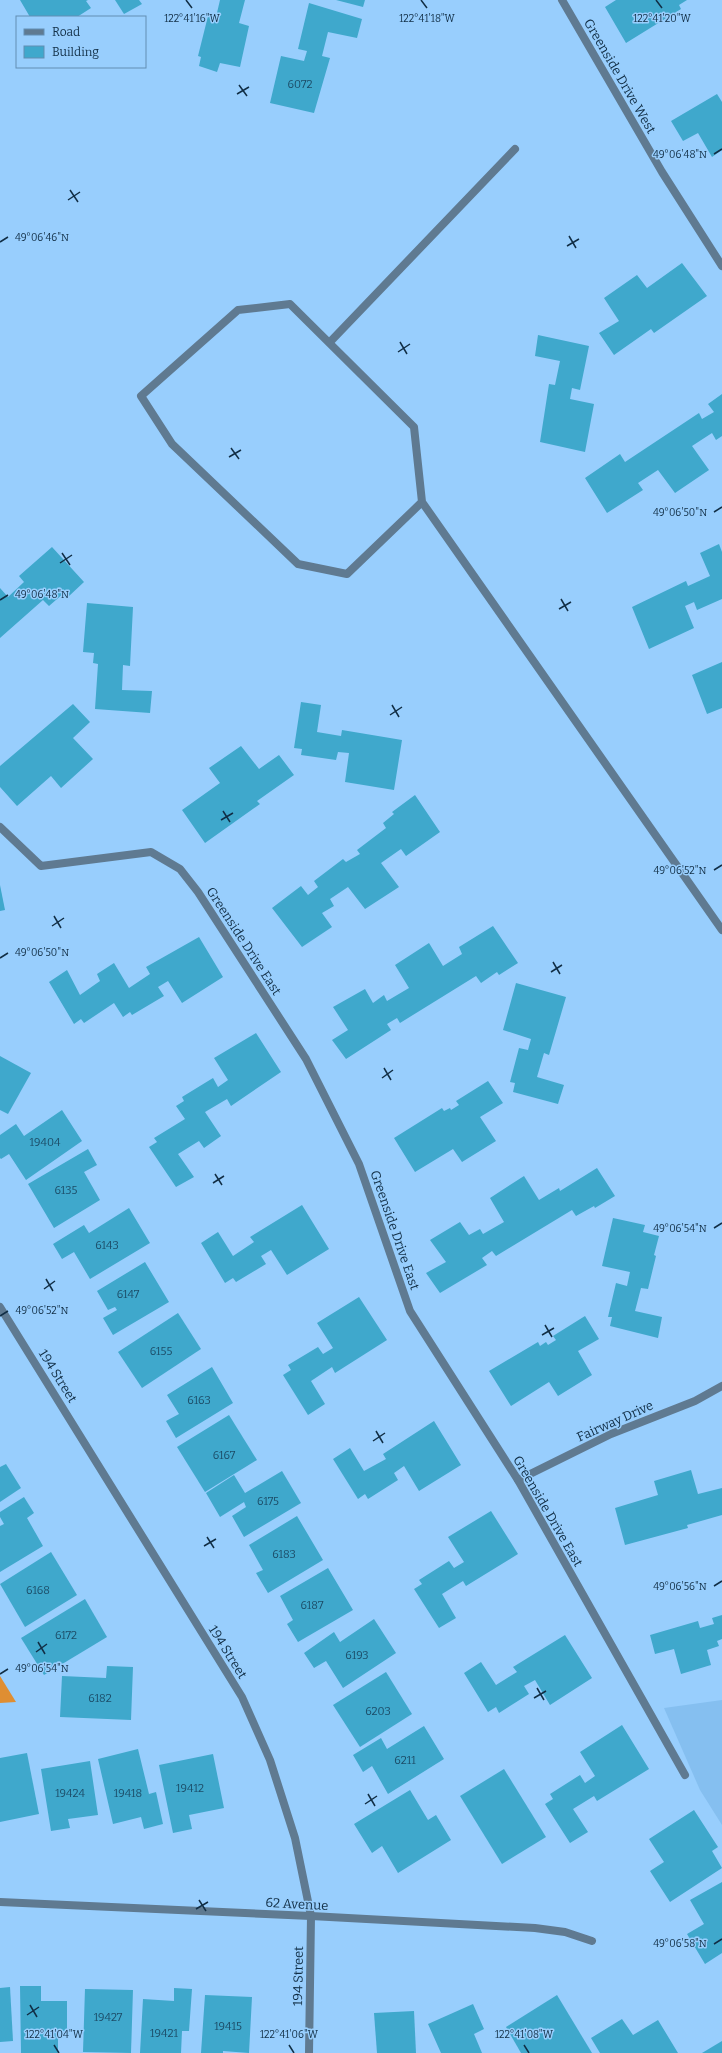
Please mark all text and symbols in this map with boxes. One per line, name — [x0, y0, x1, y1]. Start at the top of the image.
text: 122°41'16"W — [164, 13, 221, 25]
text: 122°41'18"W — [399, 13, 456, 25]
text: 122°41'20"W — [633, 13, 692, 25]
legend — [16, 16, 146, 68]
street label: Greenside Drive West — [581, 16, 659, 136]
text: Road — [52, 25, 80, 39]
text: Building — [52, 45, 99, 59]
house number: 6072 — [288, 78, 312, 91]
text: 49°06'48"N — [653, 149, 707, 161]
text: 49°06'46"N — [15, 232, 69, 244]
text: 49°06'50"N — [653, 507, 707, 519]
text: 49°06'48"N — [15, 589, 69, 601]
text: 49°06'52"N — [654, 865, 707, 877]
street label: Greenside Drive East — [204, 884, 285, 998]
text: 49°06'50"N — [15, 947, 69, 959]
house number: 19404 — [30, 1136, 61, 1149]
street label: Greenside Drive East — [367, 1168, 423, 1292]
house number: 6135 — [55, 1184, 78, 1197]
text: 49°06'54"N — [653, 1223, 707, 1235]
house number: 6143 — [95, 1239, 119, 1252]
house number: 6147 — [117, 1288, 140, 1301]
text: 49°06'52"N — [16, 1305, 69, 1317]
house number: 6155 — [150, 1345, 172, 1358]
street label: 194 Street — [36, 1347, 80, 1406]
house number: 6163 — [187, 1394, 211, 1407]
street label: Fairway Drive — [574, 1397, 656, 1445]
house number: 6167 — [213, 1449, 236, 1462]
street label: Greenside Drive East — [510, 1453, 586, 1569]
house number: 6175 — [257, 1495, 279, 1508]
house number: 6183 — [272, 1548, 296, 1561]
text: 49°06'56"N — [653, 1581, 707, 1593]
house number: 6168 — [26, 1584, 50, 1597]
house number: 6187 — [301, 1599, 324, 1612]
street label: 194 Street — [206, 1623, 250, 1682]
house number: 6172 — [55, 1629, 77, 1642]
house number: 6193 — [345, 1649, 369, 1662]
text: 49°06'54"N — [15, 1663, 69, 1675]
house number: 6182 — [88, 1692, 112, 1705]
house number: 6203 — [365, 1705, 391, 1718]
house number: 6211 — [394, 1754, 416, 1767]
house number: 19412 — [176, 1782, 204, 1795]
house number: 19424 — [55, 1787, 85, 1800]
house number: 19418 — [114, 1787, 142, 1800]
street label: 62 Avenue — [265, 1895, 329, 1913]
text: 49°06'58"N — [653, 1938, 707, 1950]
street label: 194 Street — [290, 1946, 306, 2006]
house number: 19427 — [94, 2011, 123, 2024]
house number: 19415 — [214, 2020, 242, 2033]
house number: 19421 — [150, 2027, 178, 2040]
text: 122°41'04"W — [25, 2029, 84, 2041]
text: 122°41'06"W — [260, 2029, 319, 2041]
text: 122°41'08"W — [495, 2029, 554, 2041]

